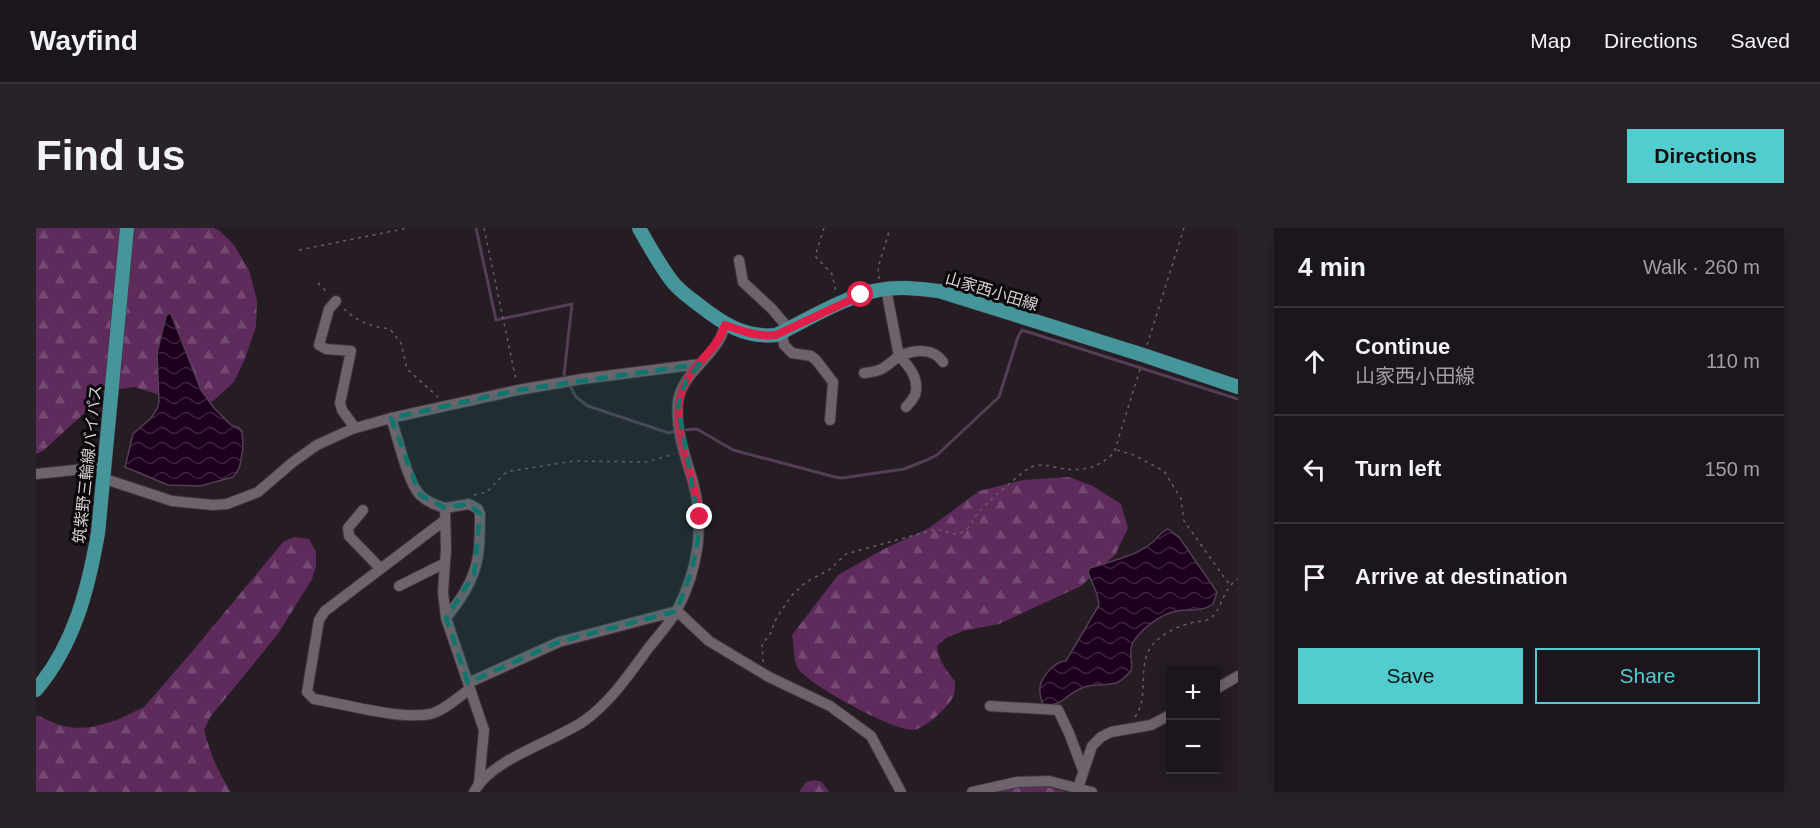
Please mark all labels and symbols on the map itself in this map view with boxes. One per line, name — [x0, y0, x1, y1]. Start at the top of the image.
street label: 山家西小田線 — [943, 269, 1040, 314]
route start — [847, 281, 873, 307]
street label: 筑紫野三輪線バイパス — [71, 384, 104, 544]
route end — [686, 503, 712, 529]

